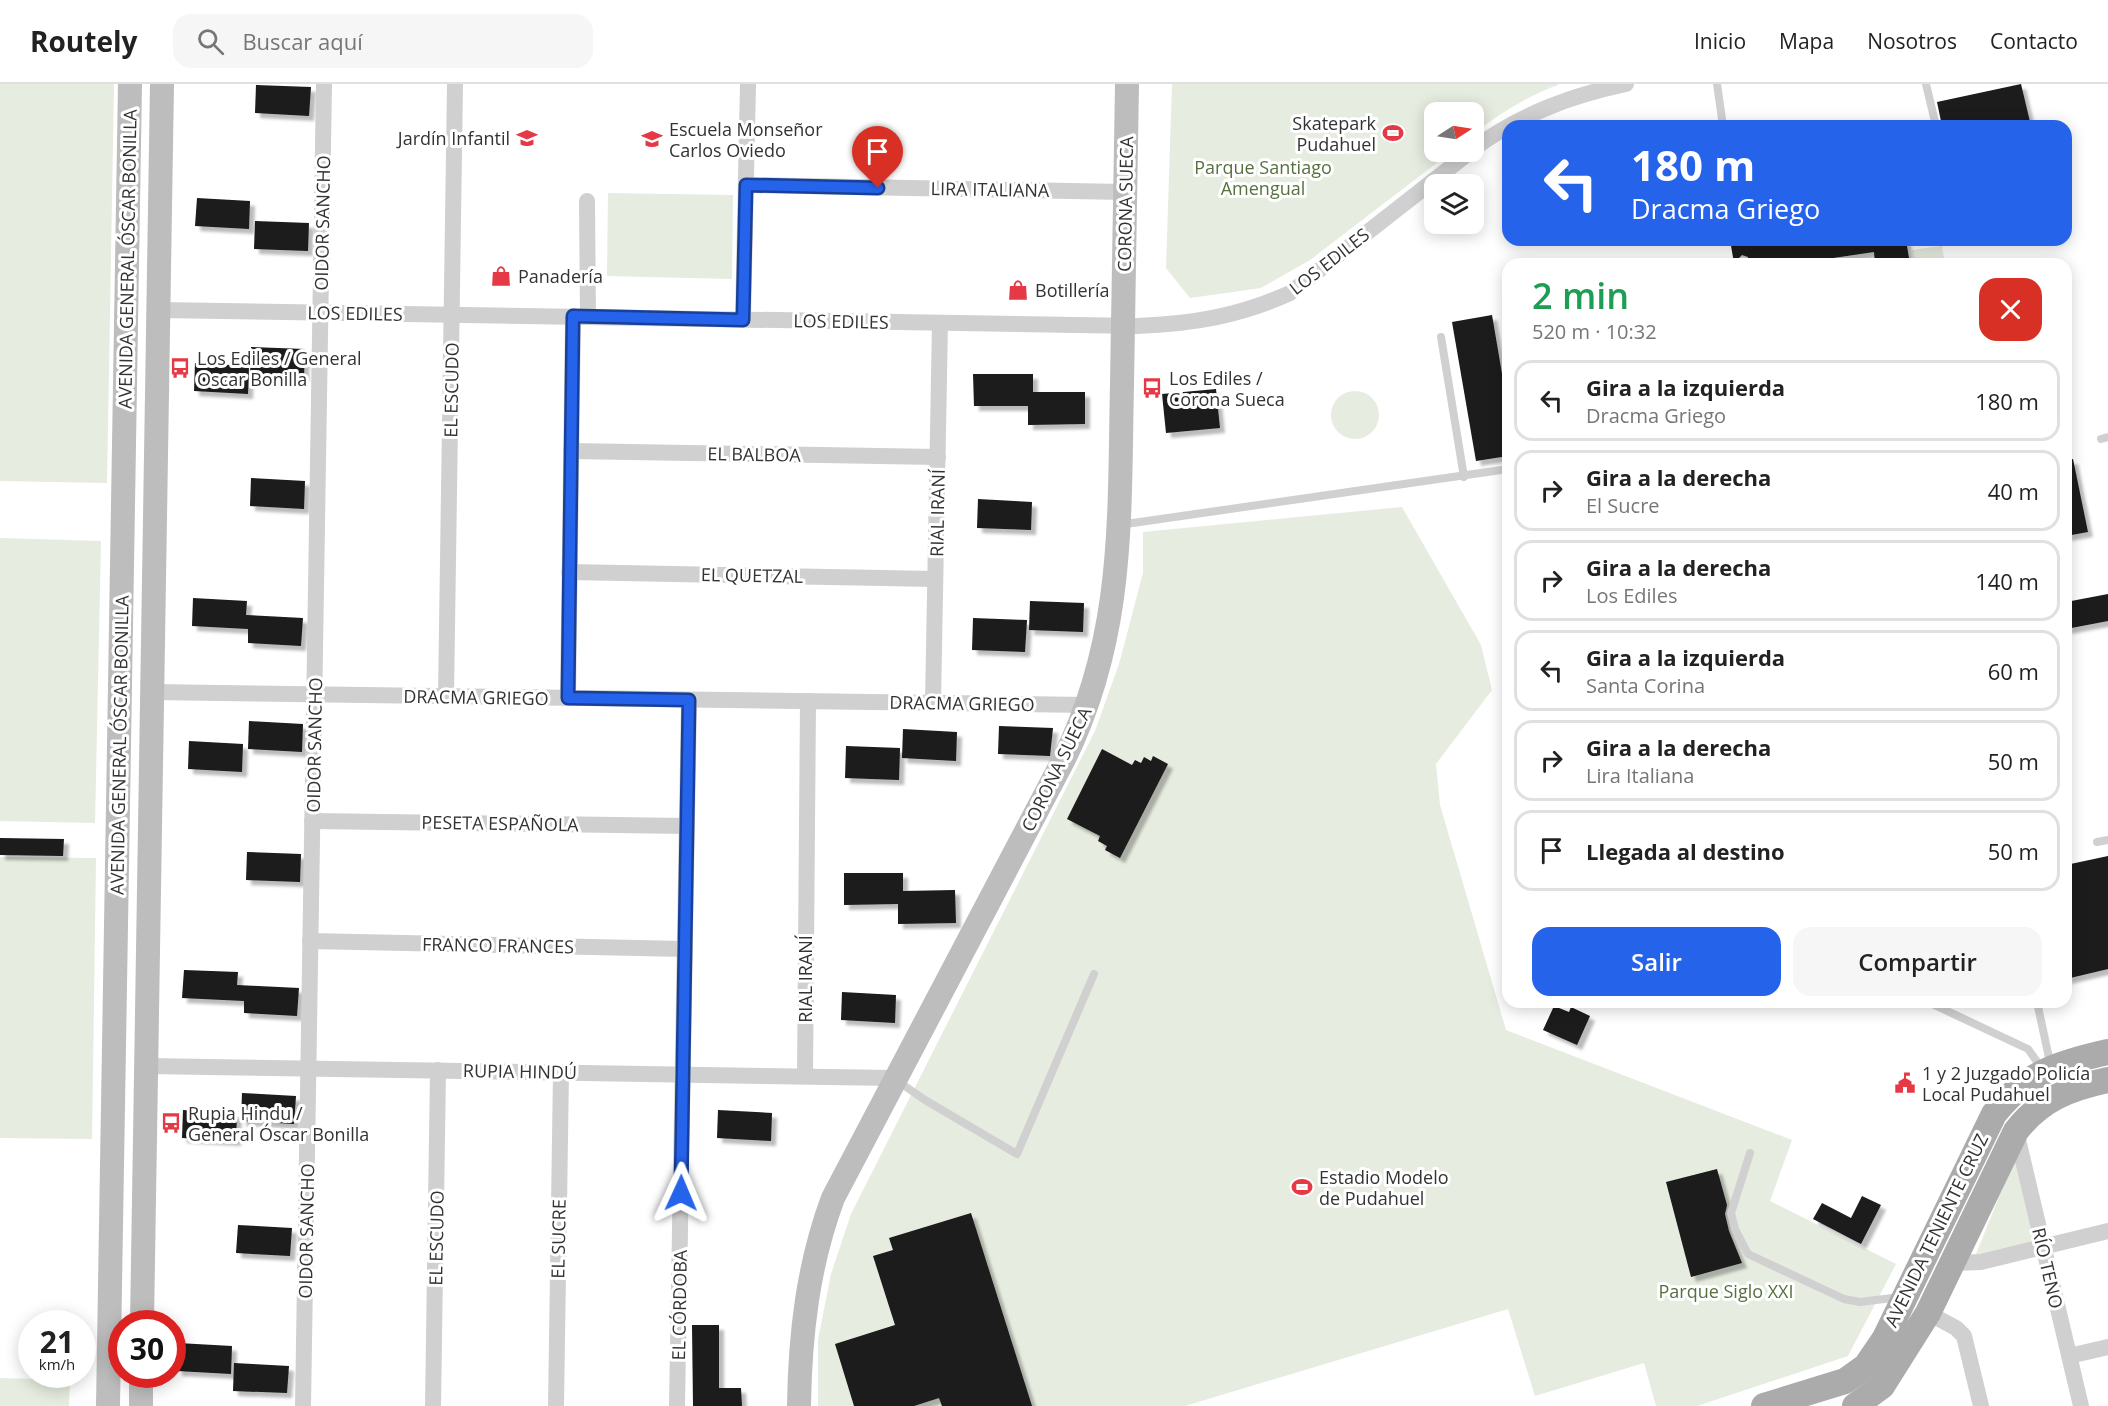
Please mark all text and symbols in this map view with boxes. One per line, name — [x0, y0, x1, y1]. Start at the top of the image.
search box — [173, 14, 593, 68]
text: Routely — [30, 22, 137, 60]
icon: search — [194, 25, 227, 58]
text: Buscar aquí — [242, 26, 363, 56]
text: Inicio — [1694, 27, 1746, 55]
text: Mapa — [1779, 27, 1834, 55]
text: Nosotros — [1867, 27, 1957, 55]
text: Contacto — [1990, 27, 2078, 55]
north arrow — [1424, 102, 1484, 162]
map controls — [1424, 102, 1484, 234]
street label: AVENIDA GENERAL ÓSCAR BONILLA — [112, 108, 142, 409]
place label: Skatepark Pudahuel — [1292, 111, 1377, 156]
place label: Escuela Monseñor Carlos Oviedo — [669, 117, 823, 162]
sports icon: Skatepark Pudahuel — [1381, 121, 1405, 145]
place label: Jardín Infantil — [396, 126, 510, 150]
school or university icon: Jardín Infantil — [515, 126, 539, 150]
pin — [852, 126, 903, 188]
school or university icon: Escuela Monseñor Carlos Oviedo — [640, 127, 664, 151]
icon: arrive — [861, 135, 894, 168]
street label: CORONA SUECA — [1112, 135, 1138, 272]
text: 180 m — [1631, 136, 1755, 193]
icon: left — [1532, 144, 1610, 222]
street label: OIDOR SANCHO — [309, 155, 335, 291]
park label: Parque Santiago Amengual — [1194, 155, 1332, 200]
button: layers — [1424, 174, 1484, 234]
street label: LIRA ITALIANA — [930, 176, 1050, 202]
text: Dracma Griego — [1631, 190, 1820, 227]
street label: LOS EDILES — [1284, 222, 1374, 300]
shop icon: Panadería — [489, 264, 513, 288]
place label: Panadería — [518, 264, 603, 288]
text: 2 min — [1532, 271, 1629, 320]
shop icon: Botillería — [1006, 278, 1030, 302]
place label: Botillería — [1035, 278, 1110, 302]
button: close — [1979, 278, 2042, 341]
street label: LOS EDILES — [307, 300, 403, 326]
street label: LOS EDILES — [793, 308, 889, 334]
text: 520 m · 10:32 — [1532, 318, 1657, 345]
street label: EL ESCUDO — [438, 342, 464, 438]
place label: Los Ediles / General Oscar Bonilla — [197, 346, 361, 391]
bus stop icon: Los Ediles / General Oscar Bonilla — [168, 356, 192, 380]
place label: Los Ediles / Corona Sueca — [1169, 366, 1285, 411]
text: Gira a la izquierda — [1586, 372, 1785, 402]
bus stop icon: Los Ediles / Corona Sueca — [1140, 376, 1164, 400]
icon: left — [1535, 384, 1568, 417]
text: 180 m — [1975, 386, 2039, 416]
text: Dracma Griego — [1586, 402, 1726, 429]
street label: EL BALBOA — [707, 441, 802, 467]
text: Gira a la derecha — [1586, 462, 1771, 492]
street label: RIAL IRANÍ — [924, 468, 950, 557]
icon: right — [1535, 474, 1568, 507]
text: 40 m — [1988, 476, 2039, 506]
text: El Sucre — [1586, 492, 1660, 519]
text: Gira a la derecha — [1586, 552, 1771, 582]
street label: EL QUETZAL — [701, 562, 803, 588]
icon: right — [1535, 564, 1568, 597]
text: 140 m — [1975, 566, 2039, 596]
text: Los Ediles — [1586, 582, 1677, 609]
street label: AVENIDA GENERAL ÓSCAR BONILLA — [104, 594, 134, 895]
text: Gira a la izquierda — [1586, 642, 1785, 672]
icon: left — [1535, 654, 1568, 687]
text: 60 m — [1988, 656, 2039, 686]
text: Santa Corina — [1586, 672, 1705, 699]
street label: OIDOR SANCHO — [301, 677, 327, 813]
street label: DRACMA GRIEGO — [403, 684, 549, 710]
street label: DRACMA GRIEGO — [889, 690, 1035, 716]
street label: CORONA SUECA — [1015, 702, 1097, 835]
text: Gira a la derecha — [1586, 732, 1771, 762]
icon: right — [1535, 744, 1568, 777]
text: 50 m — [1988, 746, 2039, 776]
text: Lira Italiana — [1586, 762, 1694, 789]
street label: PESETA ESPAÑOLA — [421, 810, 579, 836]
icon: arrive — [1535, 834, 1568, 867]
text: Llegada al destino — [1586, 836, 1785, 866]
text: 50 m — [1988, 836, 2039, 866]
button: Salir — [1532, 927, 1781, 996]
button: Compartir — [1793, 927, 2042, 996]
street label: FRANCO FRANCES — [422, 932, 574, 958]
street label: RIAL IRANÍ — [793, 934, 817, 1023]
street label: RUPIA HINDÚ — [463, 1058, 577, 1084]
place label: 1 y 2 Juzgado Policía Local Pudahuel — [1922, 1061, 2090, 1106]
public building icon: 1 y 2 Juzgado Policía Local Pudahuel — [1893, 1071, 1917, 1095]
place label: Rupia Hindu / General Óscar Bonilla — [188, 1101, 369, 1146]
bus stop icon: Rupia Hindu / General Óscar Bonilla — [159, 1111, 183, 1135]
street label: AVENIDA TENIENTE CRUZ — [1879, 1129, 1993, 1331]
position arrow — [649, 1161, 713, 1225]
street label: OIDOR SANCHO — [293, 1163, 319, 1299]
place label: Estadio Modelo de Pudahuel — [1319, 1165, 1449, 1210]
sports icon: Estadio Modelo de Pudahuel — [1290, 1175, 1314, 1199]
street label: EL ESCUDO — [423, 1190, 449, 1286]
street label: EL SUCRE — [545, 1199, 571, 1279]
street label: RÍO TENO — [2027, 1225, 2069, 1311]
street label: EL CÓRDOBA — [666, 1249, 692, 1360]
park label: Parque Siglo XXI — [1658, 1279, 1794, 1303]
speed limit sign: 30 — [108, 1310, 186, 1388]
text: 21 — [40, 1321, 74, 1362]
text: km/h — [39, 1354, 75, 1374]

